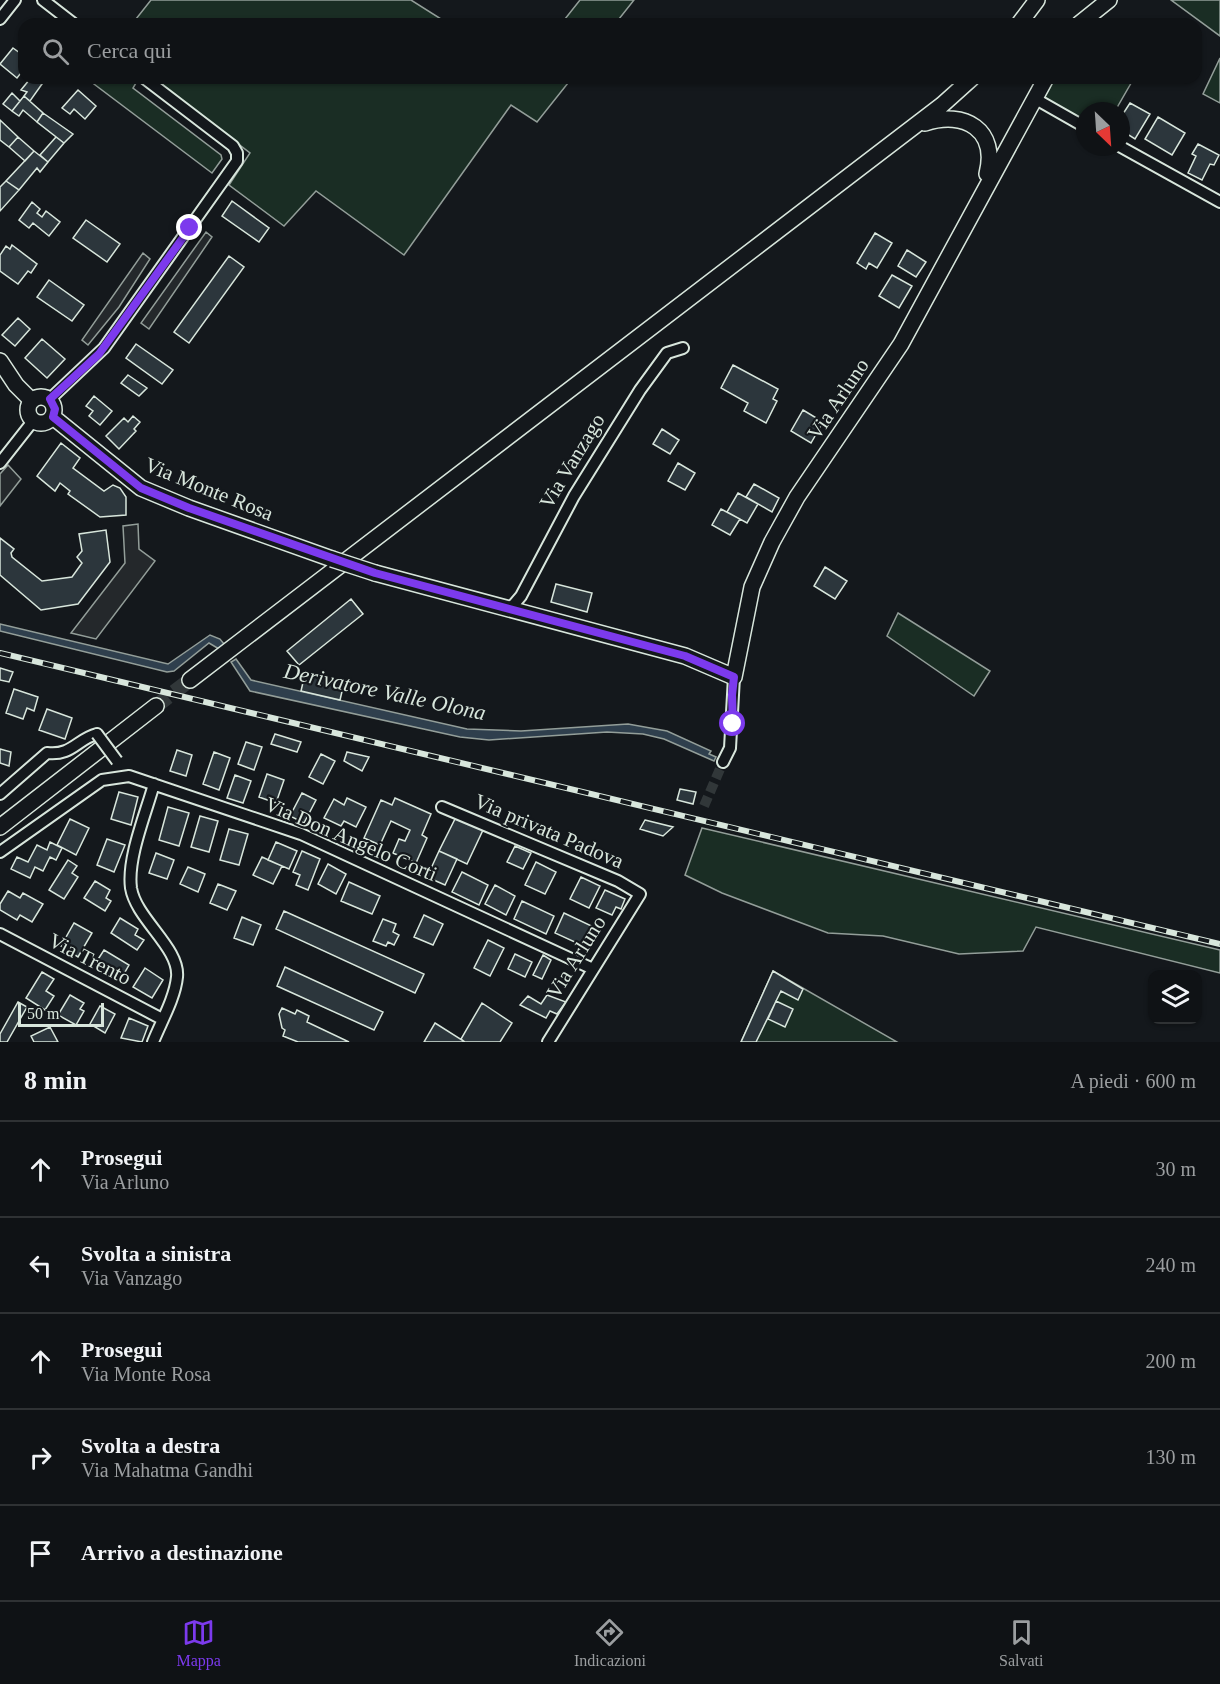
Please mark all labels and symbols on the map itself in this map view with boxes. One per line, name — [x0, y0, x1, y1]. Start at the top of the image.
north arrow — [1076, 102, 1130, 156]
route end — [176, 214, 202, 240]
street label: Via Arluno — [802, 354, 874, 444]
street label: Via Vanzago — [534, 409, 610, 513]
street label: Via Monte Rosa — [141, 452, 277, 526]
water label: Derivatore Valle Olona — [281, 658, 488, 725]
route start — [719, 710, 745, 736]
street label: Via privata Padova — [471, 789, 628, 874]
street label: Via Don Angelo Corti — [261, 792, 441, 886]
street label: Via Arluno — [541, 911, 611, 1003]
street label: Via Trento — [45, 928, 135, 990]
scale bar — [18, 1000, 104, 1028]

